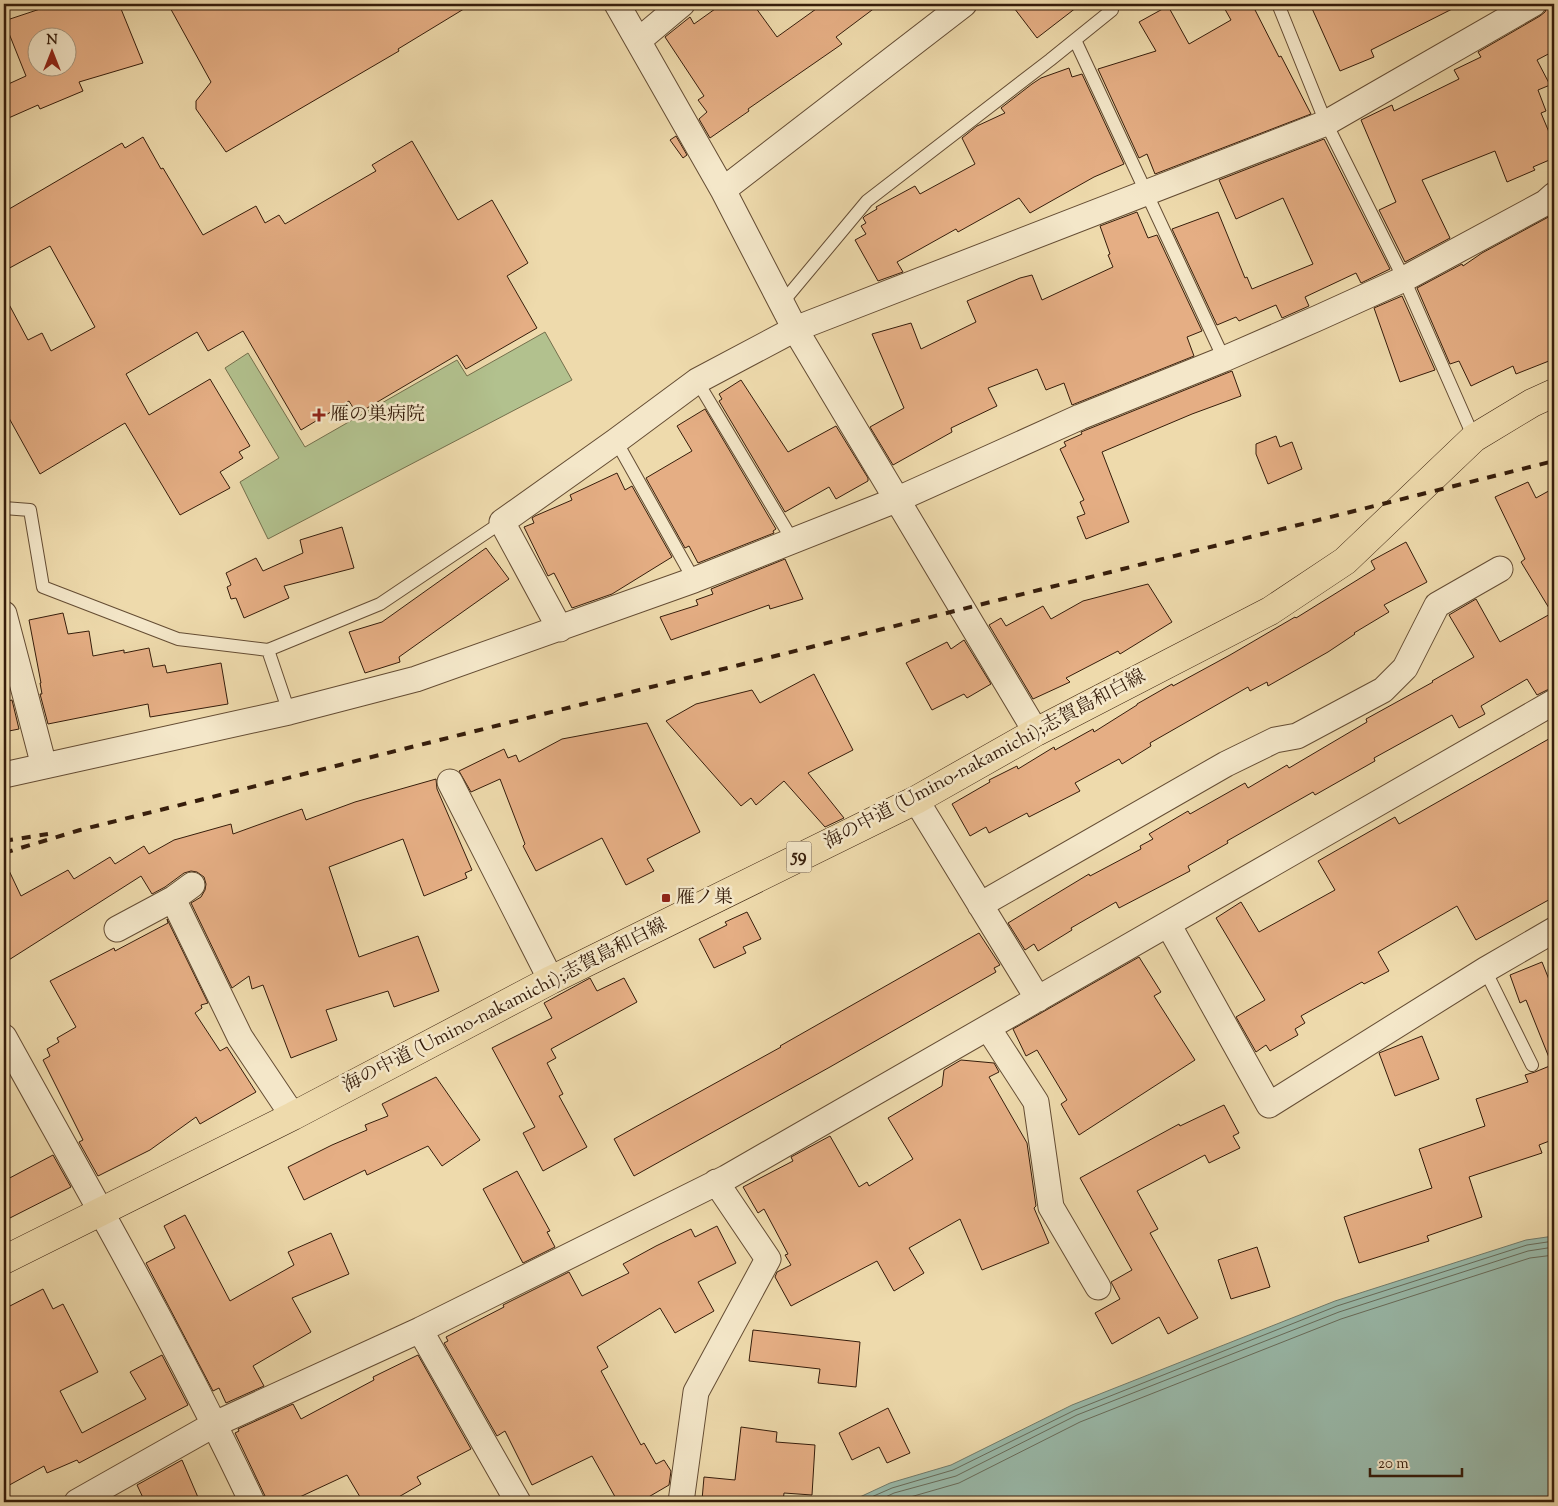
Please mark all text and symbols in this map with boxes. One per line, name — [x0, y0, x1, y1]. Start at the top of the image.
north arrow — [28, 28, 78, 78]
text: N — [46, 31, 58, 51]
place label: 雁の巣病院 — [330, 402, 425, 429]
marker: 雁の巣病院 — [312, 408, 326, 422]
street label: 海の中道 (Umino-nakamichi);志賀島和白線 — [819, 663, 1151, 857]
road number: 59 — [786, 842, 812, 872]
place label: 雁ノ巣 — [676, 885, 733, 912]
marker: 雁ノ巣 — [660, 892, 672, 904]
street label: 海の中道 (Umino-nakamichi);志賀島和白線 — [338, 912, 672, 1100]
scale bar — [1370, 1446, 1463, 1478]
text: 20 m — [1378, 1454, 1409, 1475]

